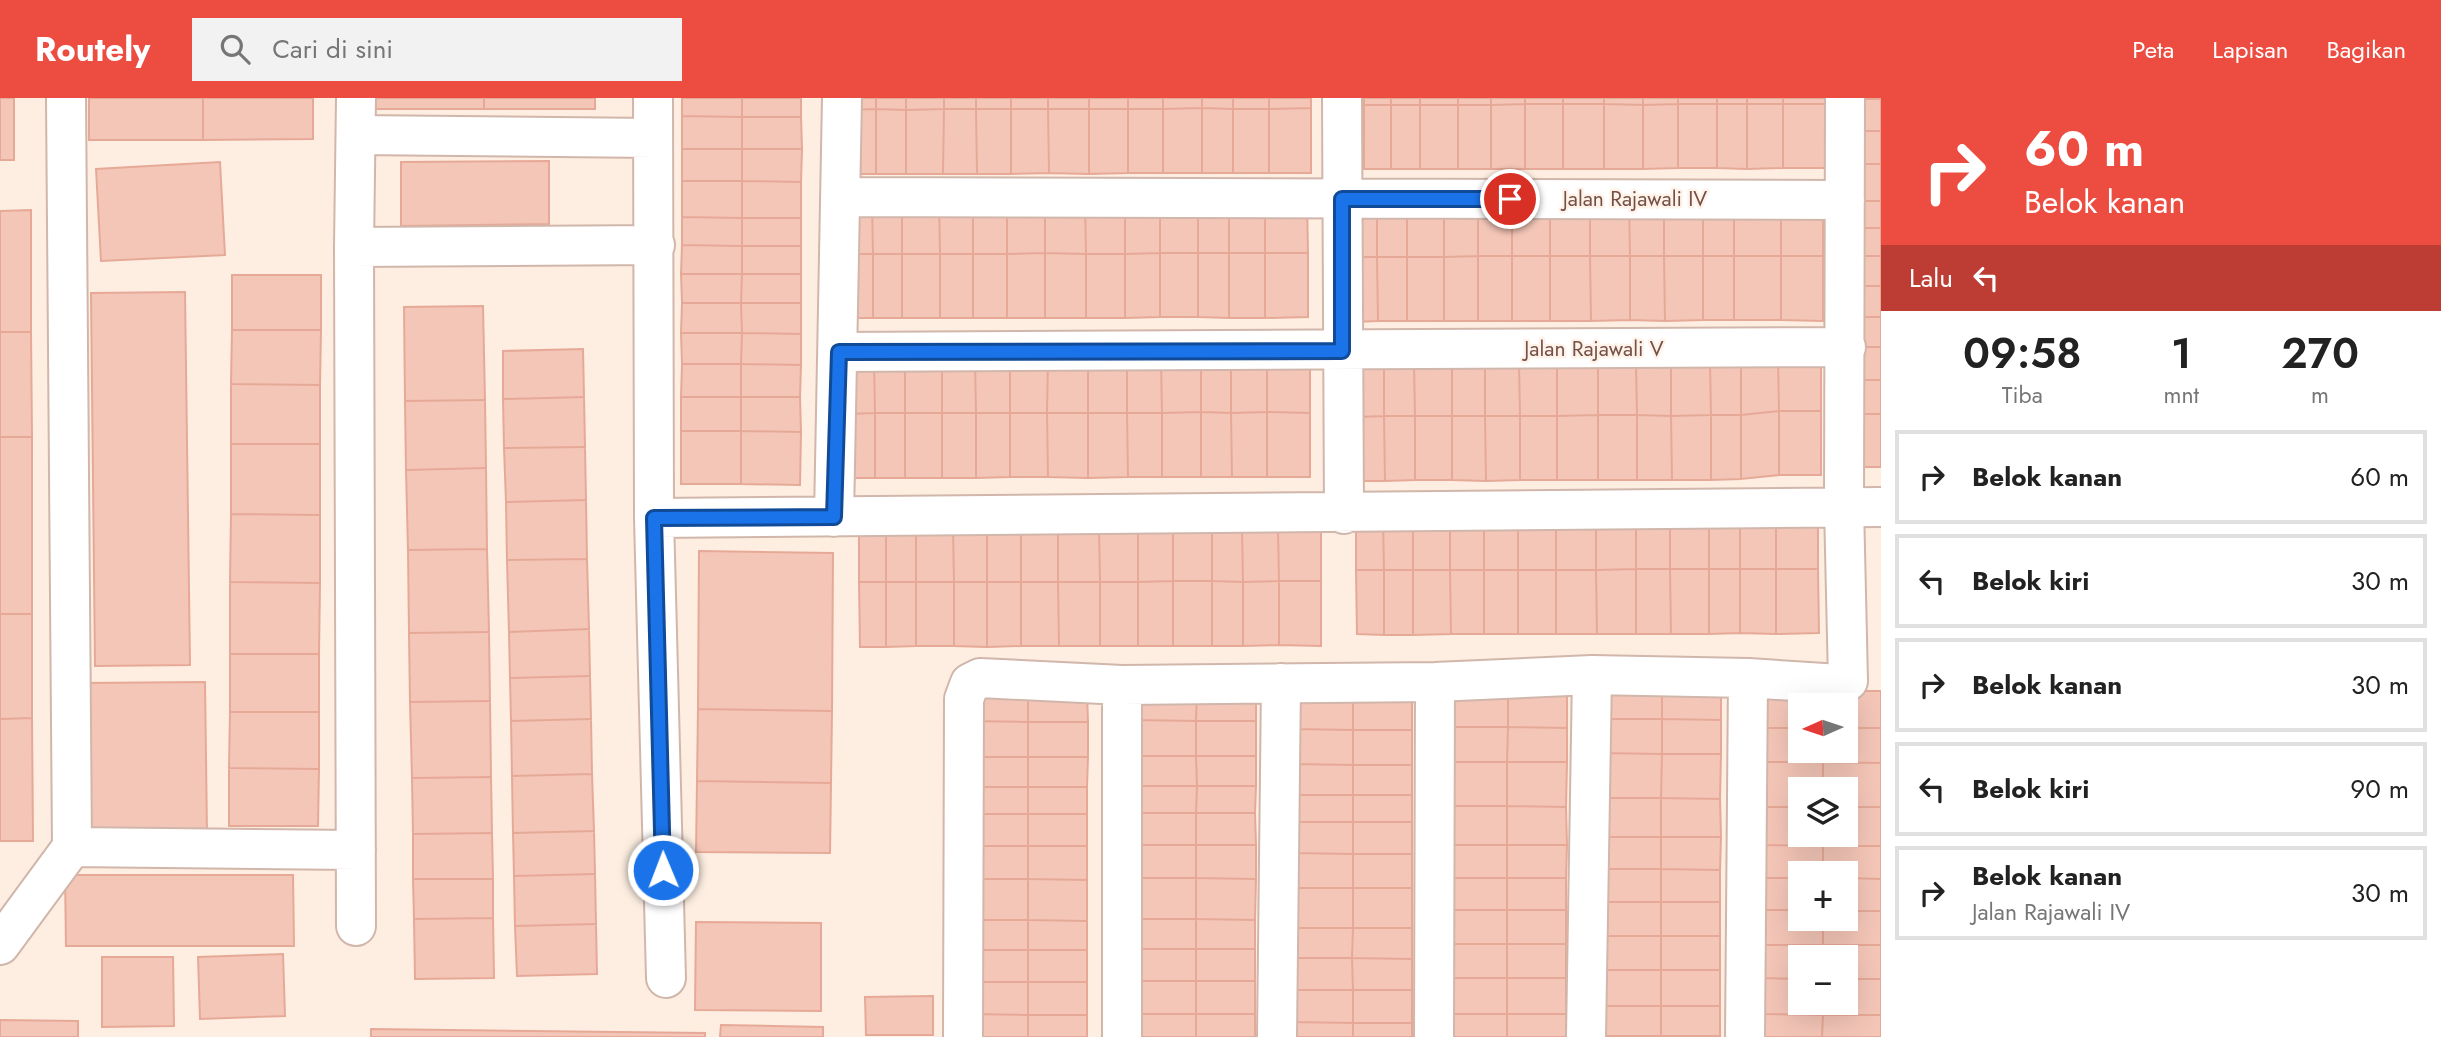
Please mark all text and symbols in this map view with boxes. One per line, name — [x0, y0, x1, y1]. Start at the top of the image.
search box — [192, 18, 682, 81]
text: Routely — [35, 26, 150, 73]
icon: search — [216, 30, 254, 68]
text: Cari di sini — [272, 30, 393, 68]
text: Peta — [2132, 32, 2174, 67]
text: Lapisan — [2212, 32, 2288, 67]
text: Bagikan — [2326, 32, 2406, 67]
text: 60 m — [2024, 114, 2144, 184]
icon: right — [1909, 126, 2000, 217]
pin — [1480, 169, 1540, 229]
text: Belok kanan — [2024, 179, 2185, 225]
icon: arrive — [1491, 180, 1529, 218]
street label: Jalan Rajawali IV — [1560, 184, 1707, 214]
text: Lalu — [1909, 259, 1953, 297]
icon: left — [1967, 259, 2005, 297]
text: 09:58 — [1963, 323, 2082, 384]
text: 1 — [2171, 323, 2192, 384]
text: 270 — [2281, 323, 2359, 384]
street label: Jalan Rajawali V — [1521, 334, 1664, 364]
text: Tiba — [2002, 378, 2043, 412]
text: mnt — [2164, 378, 2199, 412]
text: m — [2311, 378, 2329, 412]
icon: right — [1913, 458, 1951, 496]
text: Belok kanan — [1972, 458, 2122, 496]
text: 60 m — [2350, 458, 2409, 496]
icon: left — [1913, 562, 1951, 600]
text: Belok kiri — [1972, 562, 2089, 600]
text: 30 m — [2351, 562, 2409, 600]
icon: right — [1913, 666, 1951, 704]
text: Belok kanan — [1972, 666, 2122, 704]
text: 30 m — [2351, 666, 2409, 704]
north arrow — [1788, 693, 1858, 763]
map controls — [1788, 693, 1858, 1015]
icon: left — [1913, 770, 1951, 808]
text: Belok kiri — [1972, 770, 2089, 808]
text: 90 m — [2350, 770, 2409, 808]
button: layers — [1788, 777, 1858, 847]
position arrow — [626, 833, 700, 907]
text: Belok kanan — [1972, 857, 2122, 895]
button: + — [1788, 861, 1858, 931]
icon: right — [1913, 874, 1951, 912]
text: 30 m — [2351, 874, 2409, 912]
text: Jalan Rajawali IV — [1972, 895, 2130, 929]
button: − — [1788, 945, 1858, 1015]

